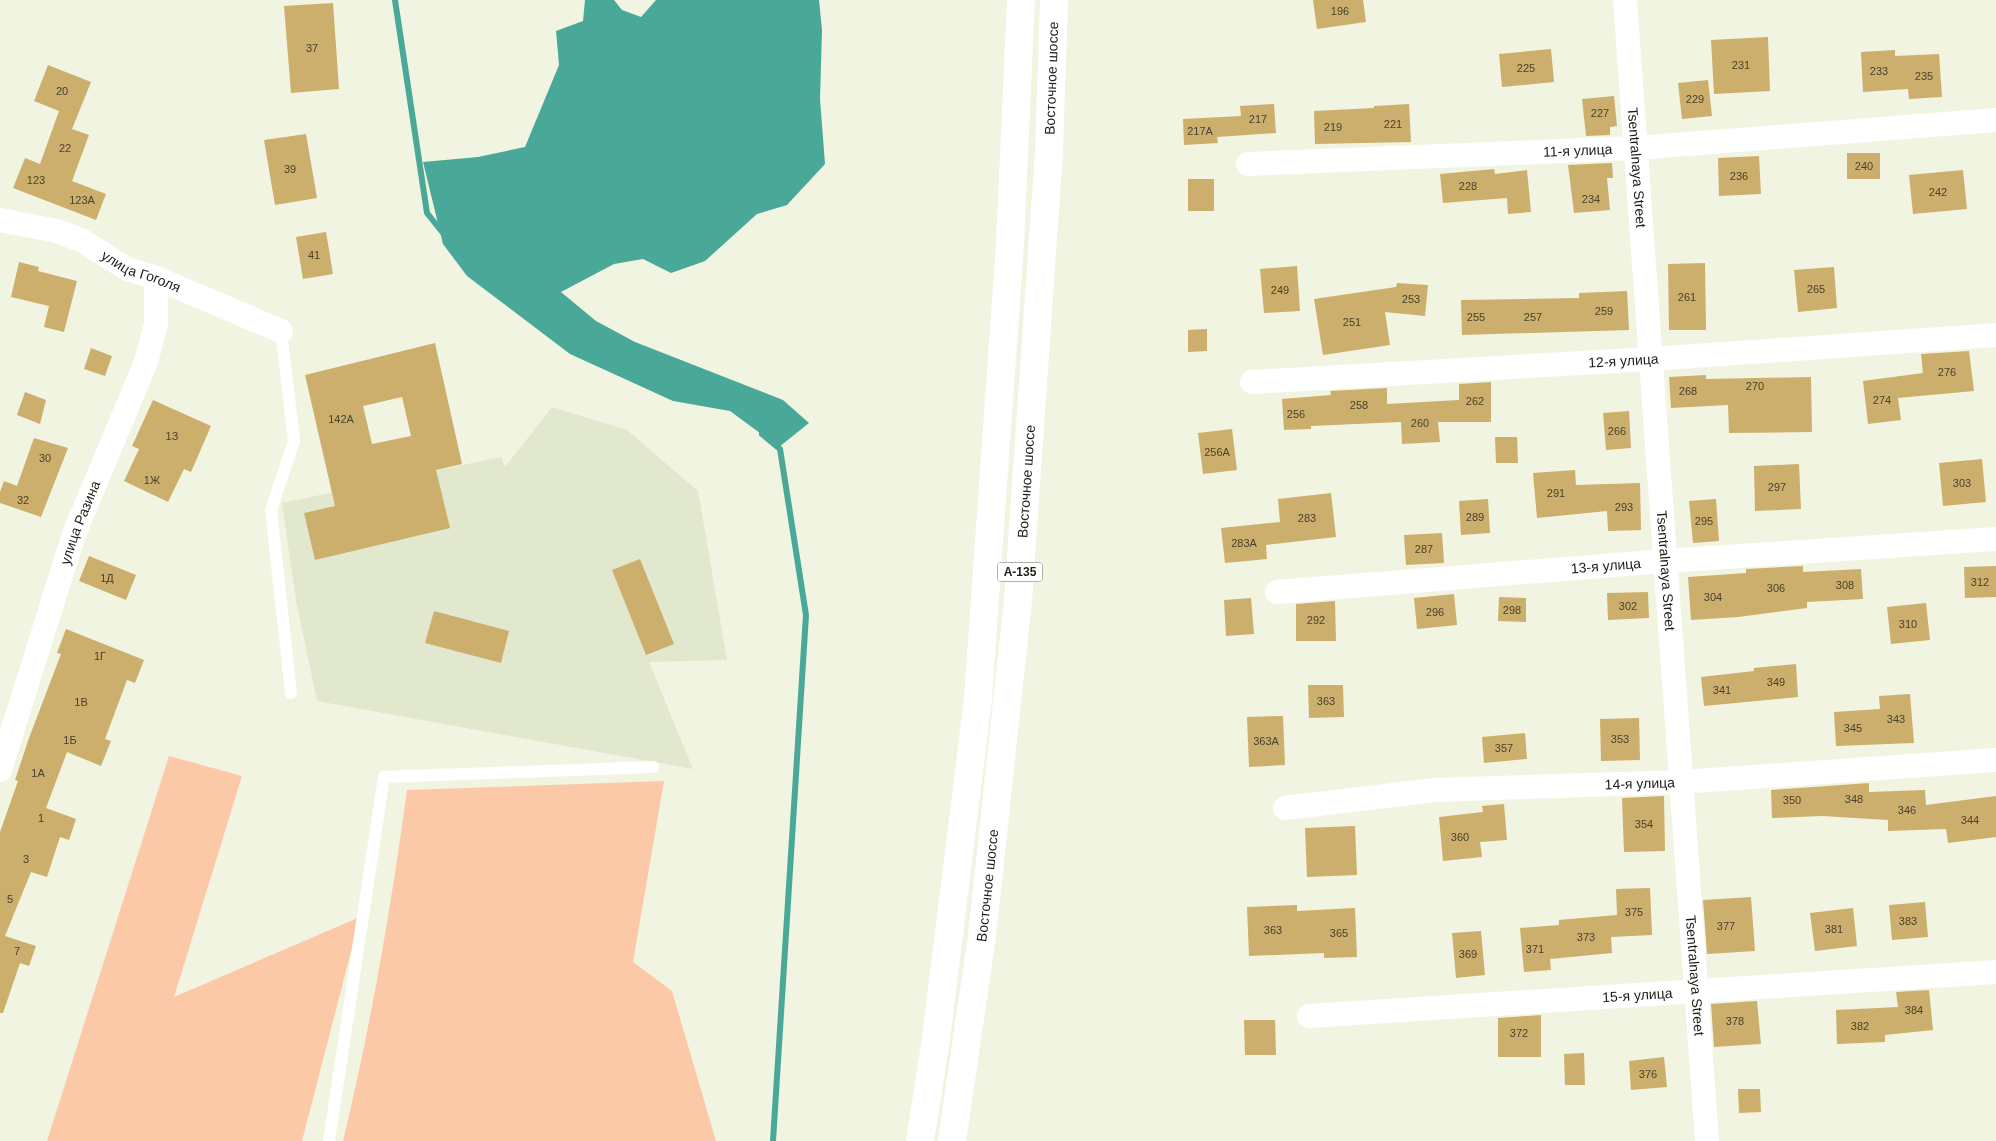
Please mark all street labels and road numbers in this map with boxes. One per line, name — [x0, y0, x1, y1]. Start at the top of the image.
street label: Восточное шоссе — [1042, 21, 1061, 135]
street label: Tsentralnaya Street — [1625, 107, 1649, 228]
street label: 11-я улица — [1543, 141, 1613, 160]
street label: улица Гоголя — [99, 247, 183, 296]
street label: 12-я улица — [1588, 350, 1659, 371]
street label: Восточное шоссе — [1014, 424, 1038, 538]
street label: улица Разина — [57, 478, 103, 567]
street label: Tsentralnaya Street — [1654, 510, 1678, 631]
street label: 13-я улица — [1570, 555, 1642, 576]
road number: А-135 — [998, 562, 1042, 582]
street label: 14-я улица — [1604, 774, 1675, 792]
street label: Восточное шоссе — [973, 828, 1001, 943]
street label: Tsentralnaya Street — [1683, 915, 1707, 1036]
street label: 15-я улица — [1602, 985, 1673, 1005]

